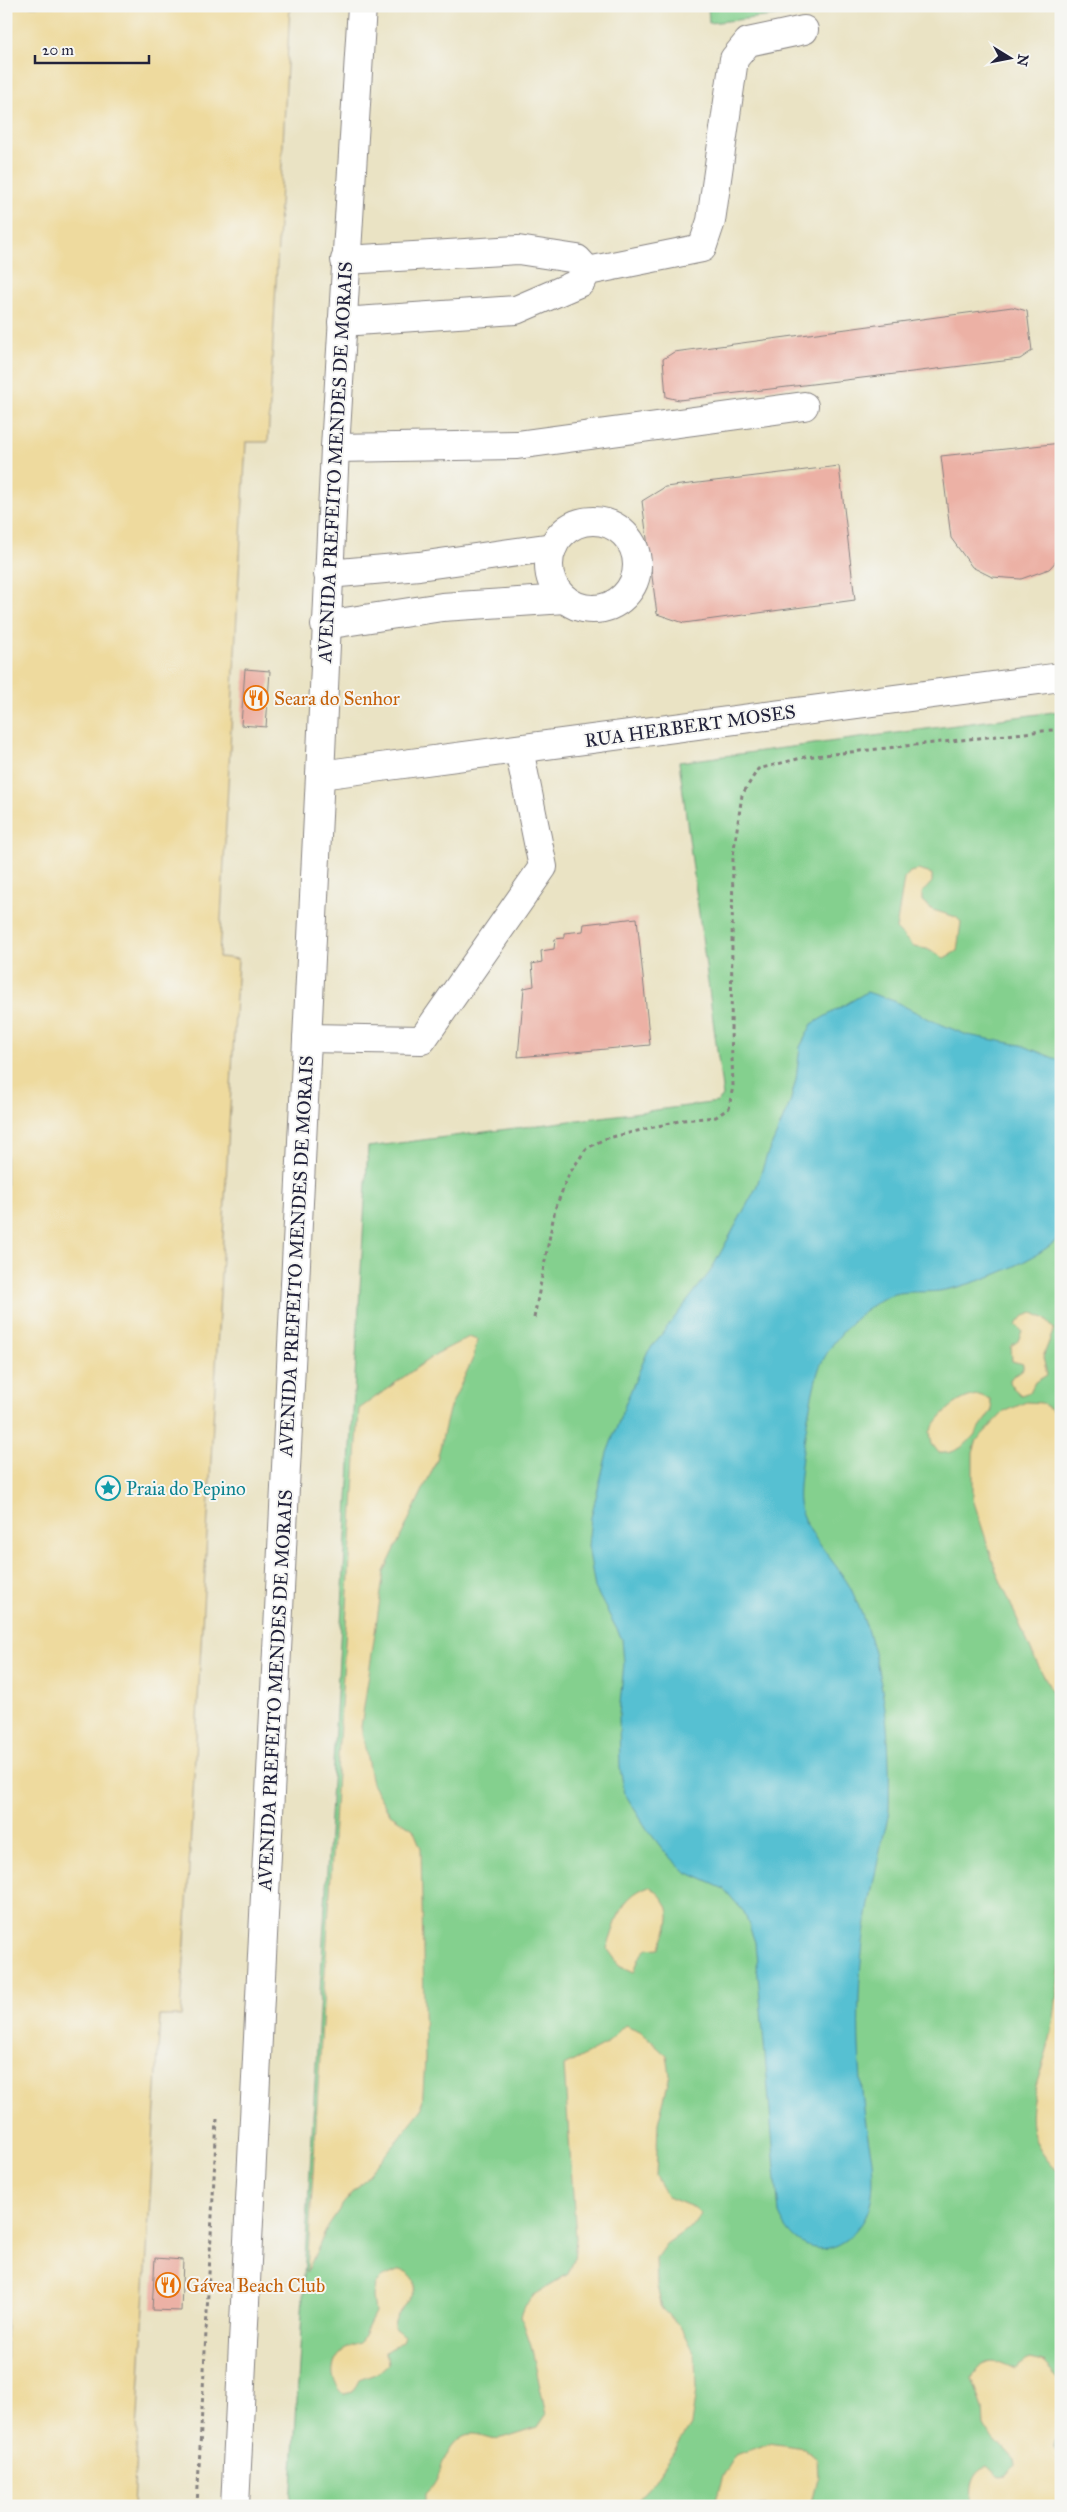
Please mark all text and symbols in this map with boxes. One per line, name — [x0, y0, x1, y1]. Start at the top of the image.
scale bar — [35, 32, 149, 64]
north arrow — [984, 32, 1034, 82]
text: 20 m — [42, 41, 74, 59]
text: N — [1013, 53, 1032, 68]
street label: AVENIDA PREFEITO MENDES DE MORAIS — [313, 261, 357, 664]
restaurant icon: Seara do Senhor — [243, 685, 269, 711]
place label: Seara do Senhor — [274, 687, 401, 710]
street label: RUA HERBERT MOSES — [583, 700, 797, 752]
street label: AVENIDA PREFEITO MENDES DE MORAIS — [274, 1055, 318, 1458]
place icon: Praia do Pepino — [95, 1475, 121, 1501]
place label: Praia do Pepino — [126, 1477, 246, 1500]
street label: AVENIDA PREFEITO MENDES DE MORAIS — [253, 1489, 297, 1892]
restaurant icon: Gávea Beach Club — [155, 2272, 181, 2298]
place label: Gávea Beach Club — [186, 2274, 325, 2297]

